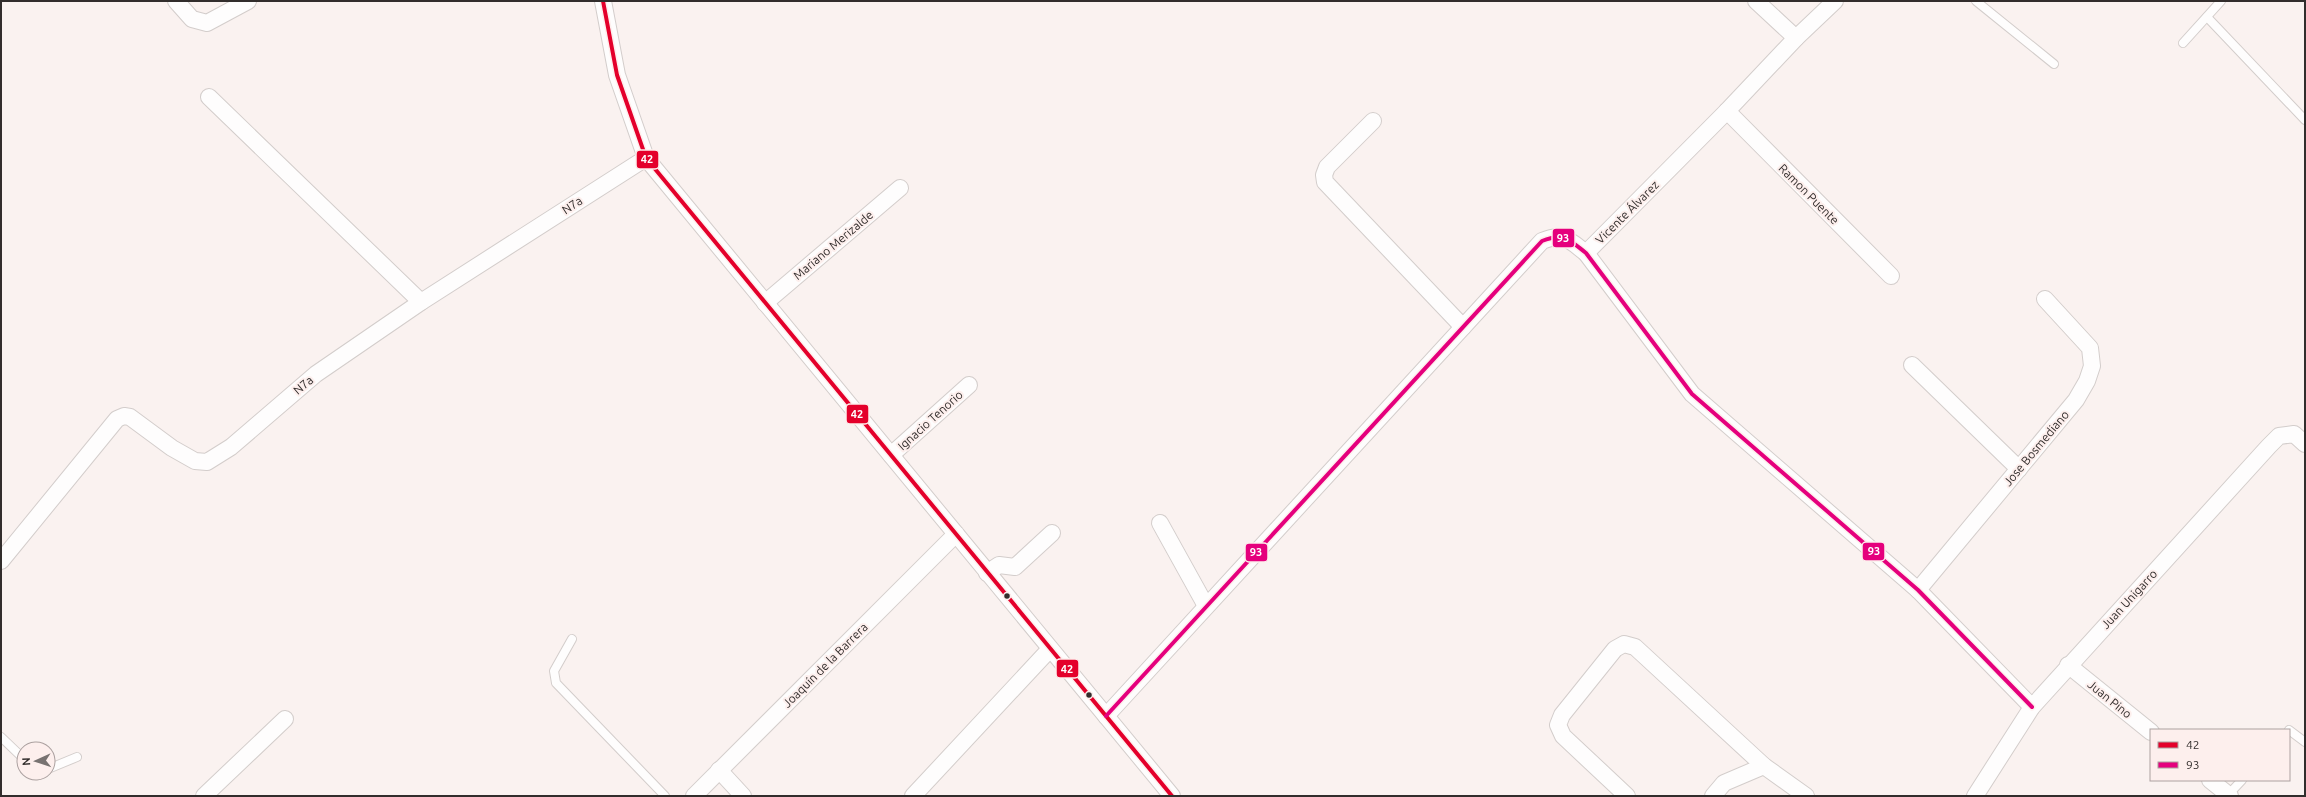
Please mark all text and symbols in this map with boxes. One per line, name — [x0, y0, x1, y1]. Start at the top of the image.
line badge: 42 — [636, 150, 659, 169]
text: 42 — [641, 153, 653, 165]
street label: Ramon Puente — [1776, 161, 1842, 227]
street label: Vicente Álvarez — [1593, 178, 1661, 246]
street label: N7a — [559, 194, 585, 216]
street label: Mariano Merizalde — [791, 208, 875, 282]
line badge: 93 — [1552, 228, 1575, 248]
text: 93 — [1557, 232, 1569, 244]
street label: N7a — [291, 373, 315, 397]
street label: Ignacio Tenorio — [895, 388, 965, 452]
line badge: 42 — [846, 404, 869, 424]
text: 42 — [851, 408, 863, 420]
street label: Jose Bosmediano — [2001, 408, 2071, 488]
line badge: 93 — [1862, 542, 1885, 561]
line badge: 93 — [1245, 543, 1268, 562]
text: 93 — [1868, 545, 1880, 557]
text: 93 — [1250, 546, 1262, 558]
street label: Juan Unigarro — [2098, 567, 2160, 631]
unlabelled marker — [1002, 591, 1012, 601]
street label: Joaquín de la Barrera — [780, 620, 870, 710]
line badge: 42 — [1056, 659, 1079, 678]
text: 42 — [1061, 663, 1073, 675]
street label: Juan Pino — [2086, 677, 2134, 721]
unlabelled marker — [1084, 690, 1094, 700]
legend — [2150, 729, 2290, 781]
text: 42 — [2186, 738, 2200, 751]
north arrow — [16, 741, 56, 781]
text: N — [20, 757, 32, 766]
text: 93 — [2186, 758, 2200, 771]

